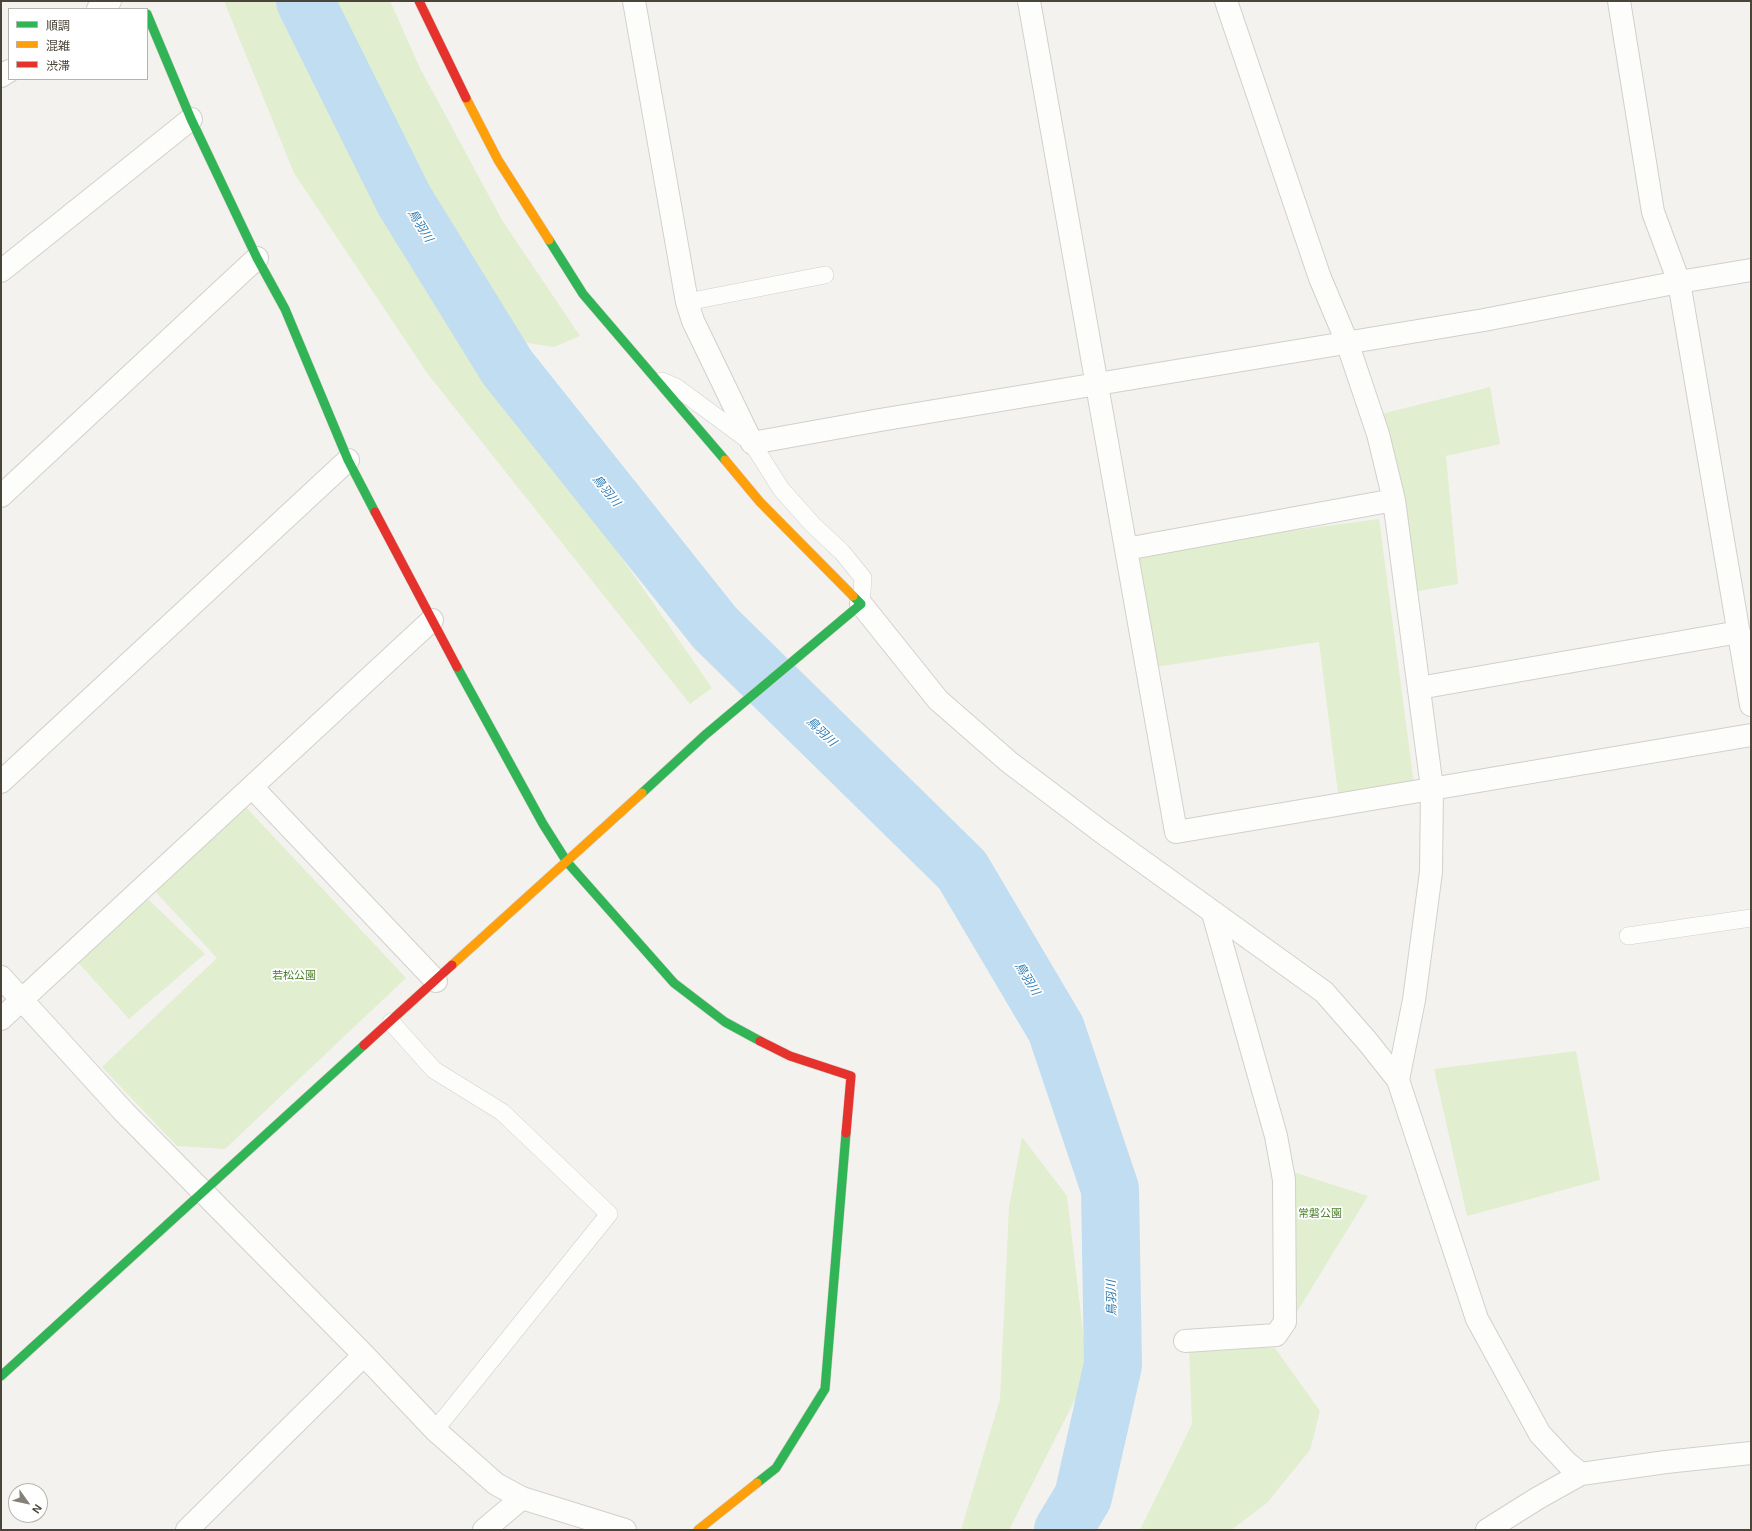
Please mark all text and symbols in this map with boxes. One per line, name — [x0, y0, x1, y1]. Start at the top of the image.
legend — [8, 8, 148, 80]
text: 順調 — [46, 19, 70, 33]
text: 混雑 — [46, 39, 70, 53]
text: 渋滞 — [46, 59, 70, 73]
water label: 鳥羽川 — [404, 207, 436, 245]
water label: 鳥羽川 — [589, 472, 623, 510]
water label: 鳥羽川 — [803, 714, 839, 750]
water label: 鳥羽川 — [1012, 960, 1042, 998]
park label: 若松公園 — [272, 969, 316, 983]
park label: 常磐公園 — [1298, 1207, 1342, 1221]
water label: 鳥羽川 — [1104, 1280, 1120, 1316]
north arrow — [8, 1483, 48, 1523]
text: N — [30, 1502, 44, 1516]

